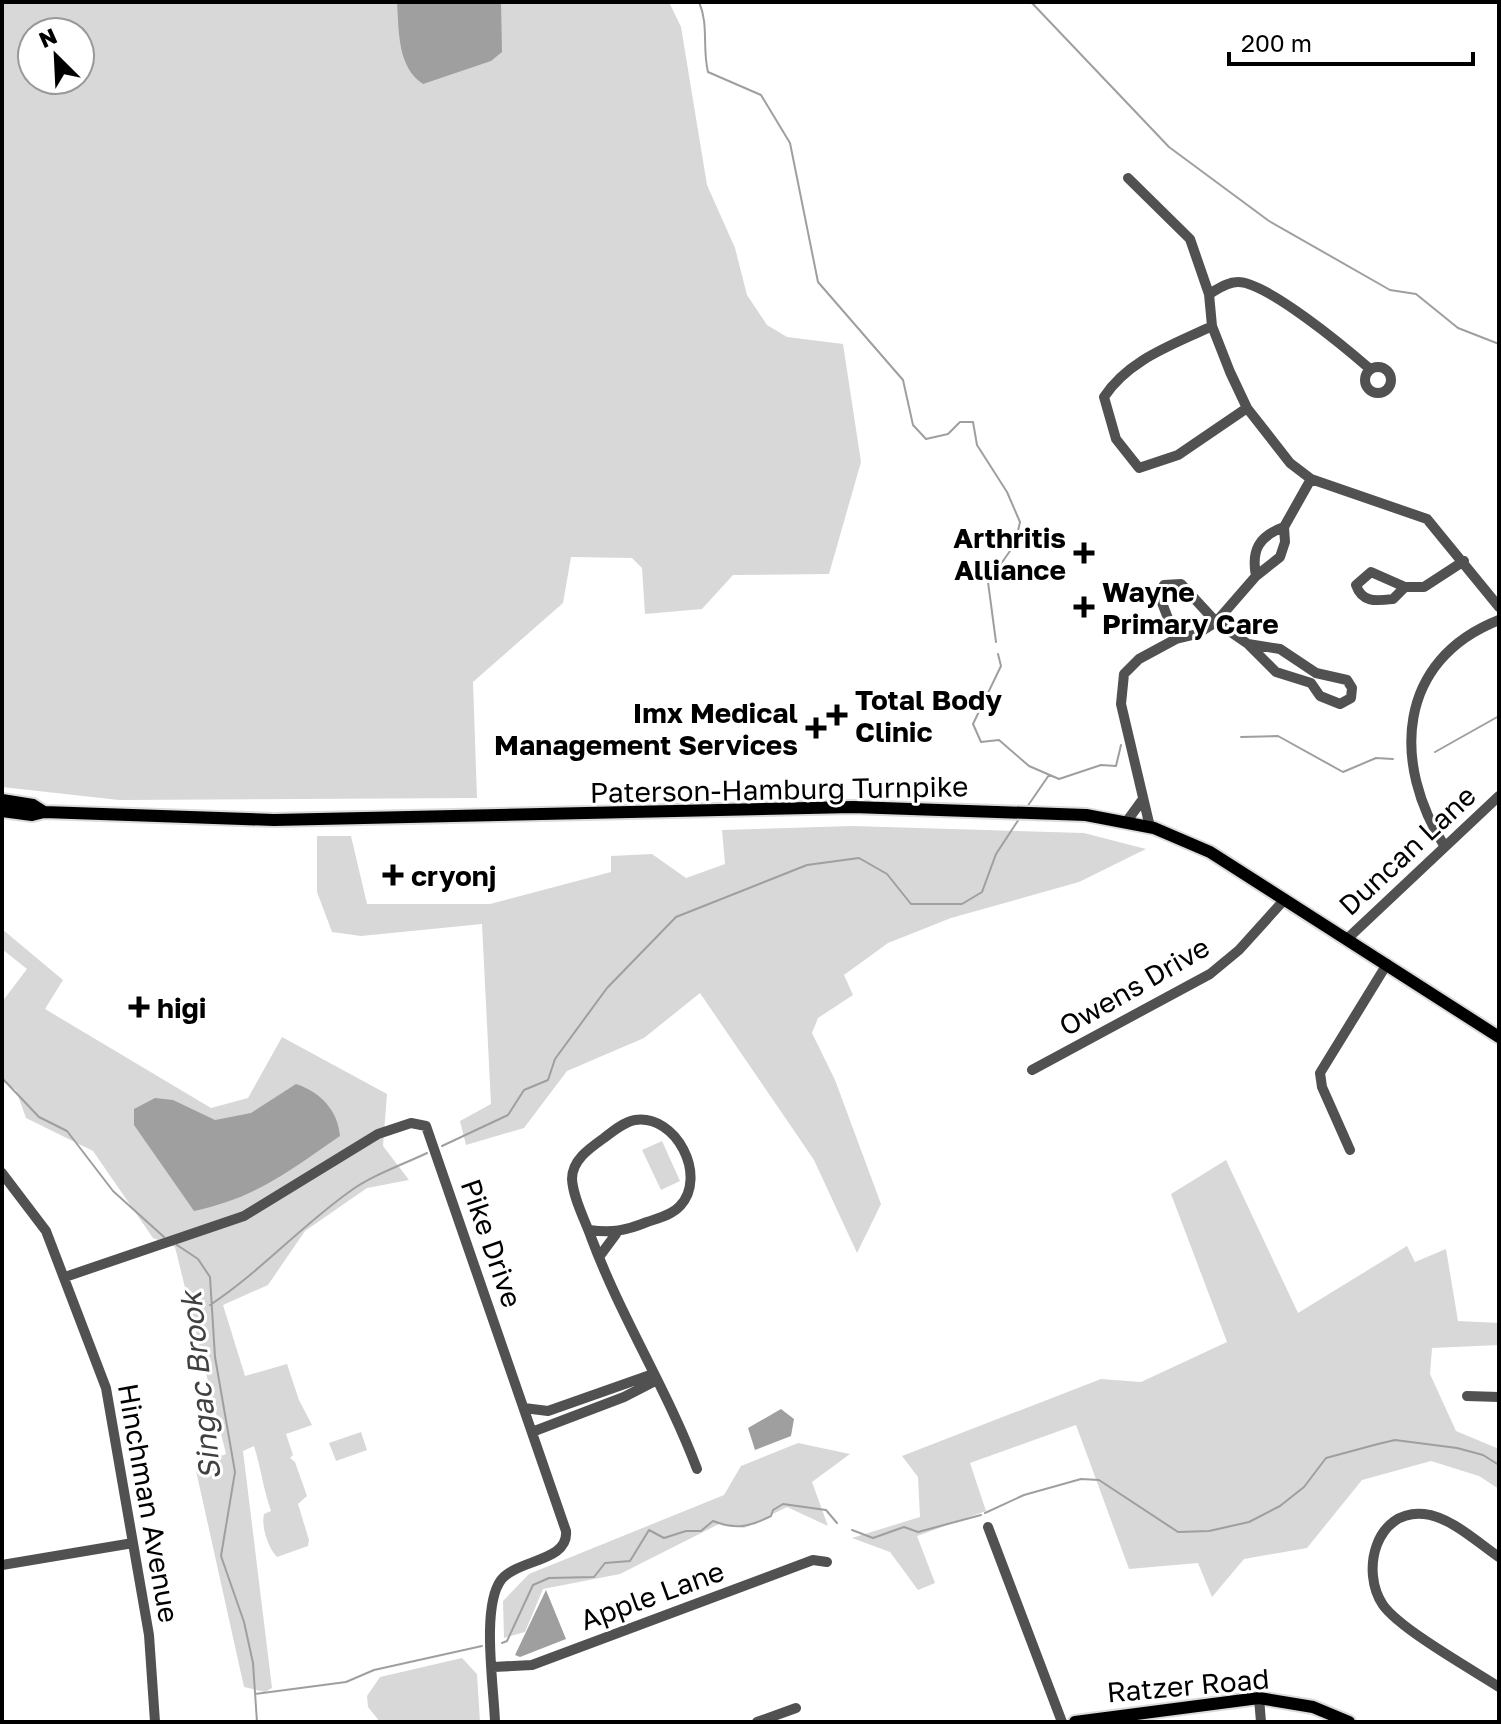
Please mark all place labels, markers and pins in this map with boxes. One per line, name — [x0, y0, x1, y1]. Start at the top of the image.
place label: Arthritis Alliance — [953, 521, 1066, 586]
marker: Arthritis Alliance — [1073, 542, 1095, 564]
place label: Wayne Primary Care — [1102, 575, 1279, 640]
marker: Wayne Primary Care — [1073, 596, 1095, 618]
place label: Total Body Clinic — [855, 683, 1002, 748]
place label: Imx Medical Management Services — [494, 696, 798, 761]
marker: Total Body Clinic — [826, 704, 848, 726]
marker: Imx Medical Management Services — [805, 717, 827, 739]
place label: cryonj — [411, 859, 496, 892]
marker: cryonj — [382, 864, 404, 886]
place label: higi — [157, 991, 207, 1024]
marker: higi — [128, 996, 150, 1018]

